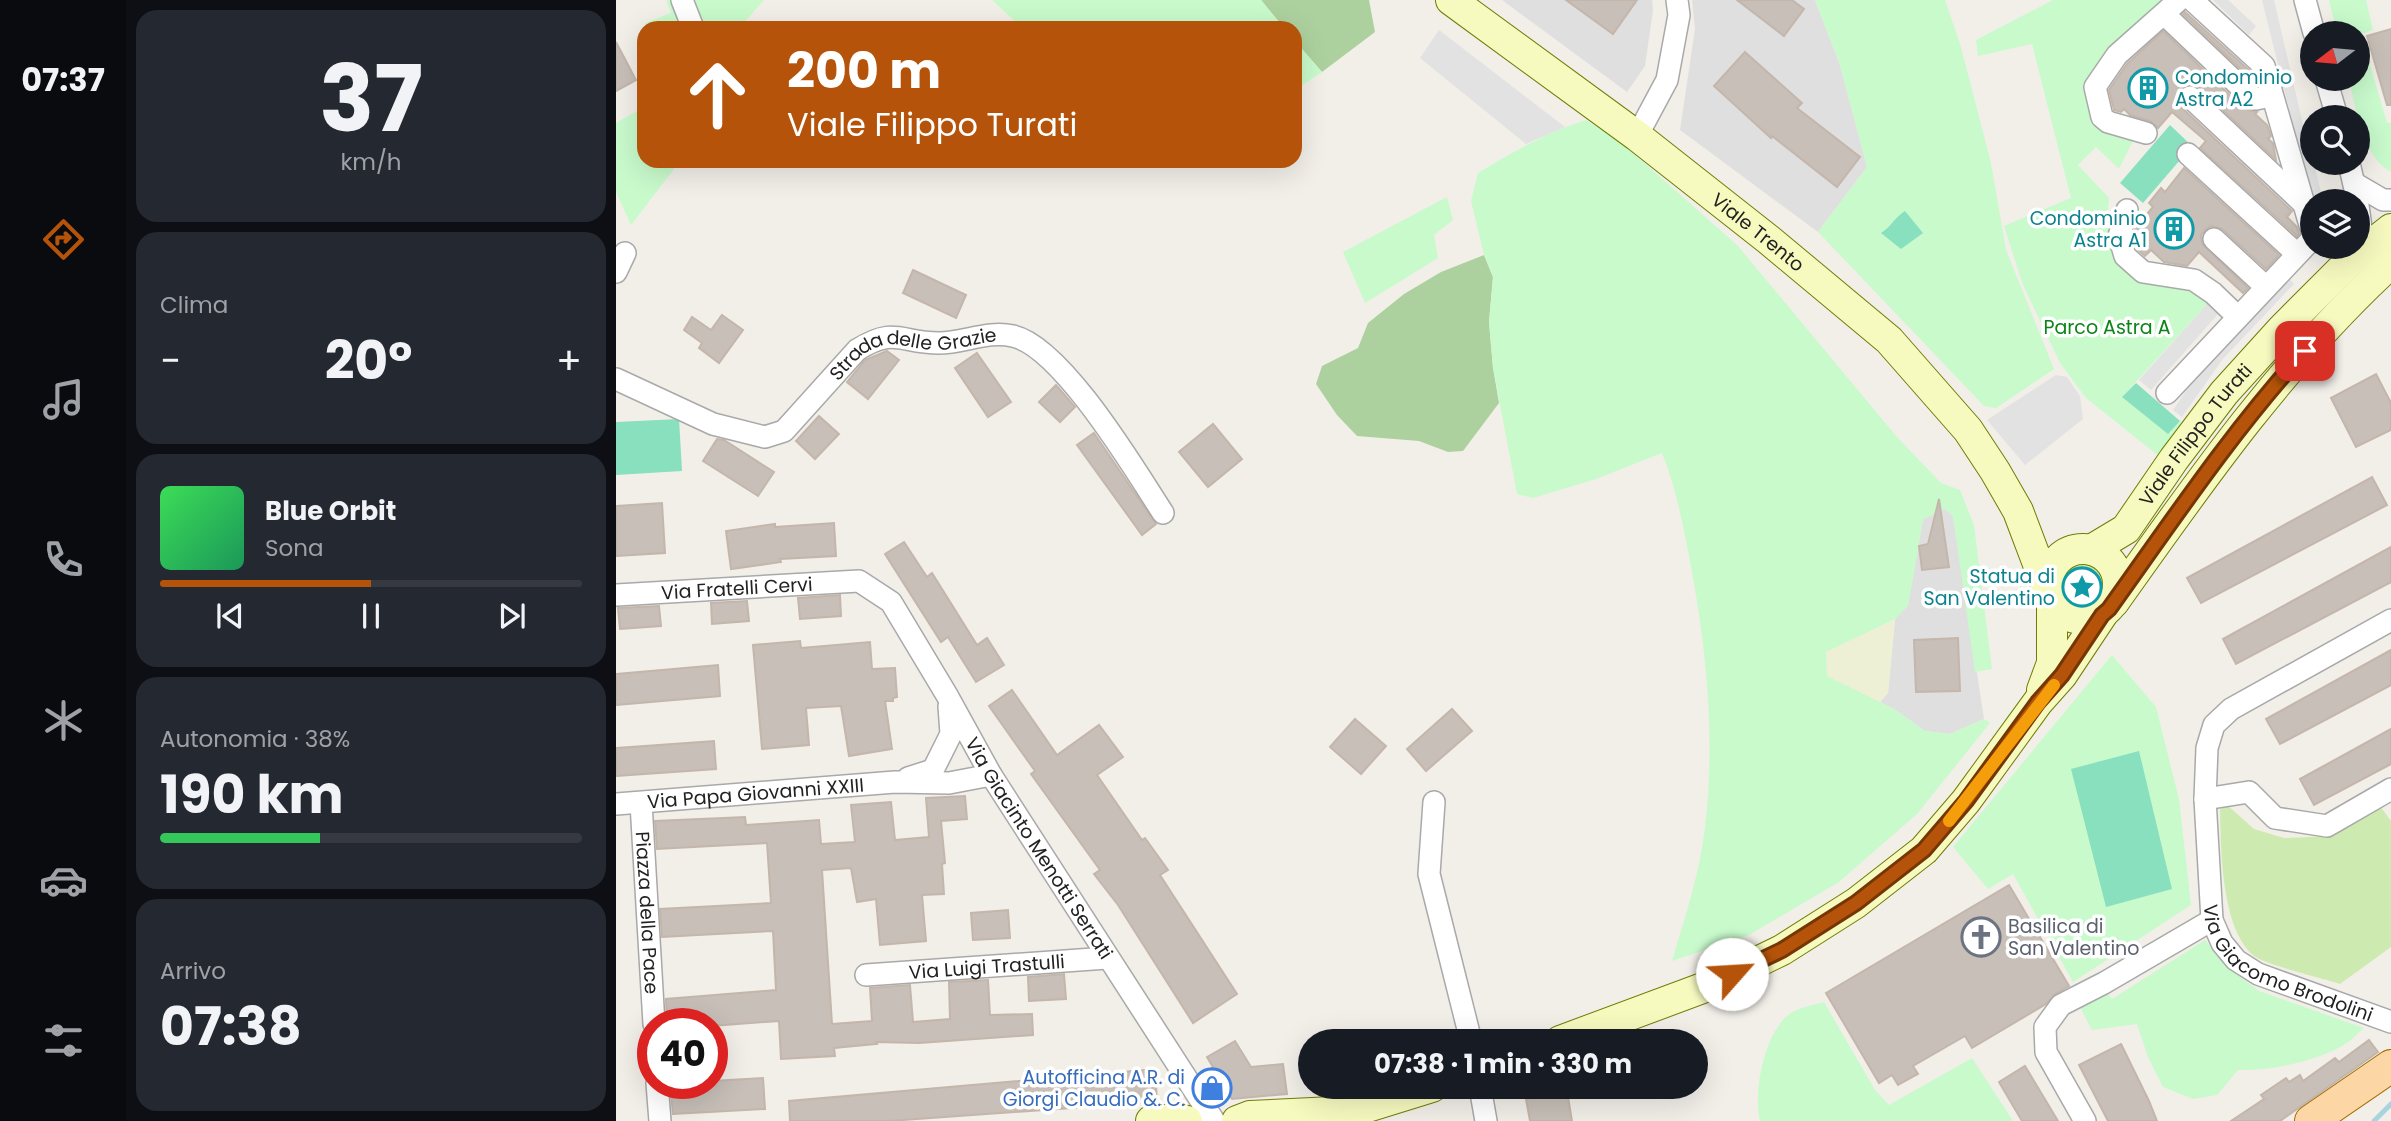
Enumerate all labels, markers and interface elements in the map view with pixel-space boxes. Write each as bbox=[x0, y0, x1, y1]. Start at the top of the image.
north arrow bbox=[2300, 21, 2370, 91]
map controls bbox=[2300, 21, 2370, 259]
text: 37 bbox=[319, 35, 423, 163]
text: 200 m bbox=[787, 37, 941, 105]
icon: ahead bbox=[672, 49, 763, 140]
text: 07:37 bbox=[21, 57, 105, 102]
place label: Condominio Astra A2 bbox=[2175, 64, 2292, 113]
building icon: Condominio Astra A2 bbox=[2127, 67, 2169, 109]
text: Viale Filippo Turati bbox=[787, 102, 1077, 147]
button: search bbox=[2300, 105, 2370, 175]
text: km/h bbox=[340, 146, 402, 178]
street label: Viale Trento bbox=[1706, 186, 1810, 278]
button: layers bbox=[2300, 189, 2370, 259]
place label: Condominio Astra A1 bbox=[2030, 205, 2147, 254]
building icon: Condominio Astra A1 bbox=[2153, 208, 2195, 250]
icon: directions bbox=[39, 215, 88, 264]
text: Clima bbox=[160, 289, 228, 321]
park label: Parco Astra A bbox=[2043, 314, 2171, 341]
street label: Strada delle Grazie bbox=[823, 321, 998, 386]
pin bbox=[2275, 321, 2335, 381]
text: 20° bbox=[325, 324, 412, 397]
icon: arrive bbox=[2286, 332, 2324, 370]
text: − bbox=[160, 334, 181, 387]
text: + bbox=[556, 334, 582, 387]
street label: Viale Filippo Turati bbox=[2132, 357, 2258, 511]
icon: music bbox=[39, 375, 88, 424]
text: Blue Orbit bbox=[265, 493, 396, 529]
text: Sona bbox=[265, 532, 324, 564]
icon: phone bbox=[39, 535, 88, 584]
place label: Statua di San Valentino bbox=[1924, 563, 2055, 612]
place icon: Statua di San Valentino bbox=[2061, 566, 2103, 608]
street label: Via Fratelli Cervi bbox=[660, 570, 813, 606]
icon: previous bbox=[211, 597, 249, 635]
icon: pause bbox=[352, 597, 390, 635]
icon: next bbox=[493, 597, 531, 635]
icon: climate bbox=[39, 696, 88, 745]
text: Autonomia · 38% bbox=[160, 723, 350, 755]
street label: Via Giacinto Menotti Serrati bbox=[959, 732, 1120, 964]
text: 190 km bbox=[160, 758, 344, 831]
street label: Via Papa Giovanni XXIII bbox=[646, 771, 865, 815]
street label: Piazza della Pace bbox=[629, 831, 666, 995]
icon: car bbox=[39, 856, 88, 905]
street label: Via Giacomo Brodolini bbox=[2198, 903, 2377, 1028]
place label: Basilica di San Valentino bbox=[2008, 913, 2139, 962]
church icon: Basilica di San Valentino bbox=[1960, 916, 2002, 958]
position arrow bbox=[1695, 937, 1769, 1011]
street label: Via Luigi Trastulli bbox=[908, 948, 1066, 985]
text: Arrivo bbox=[160, 955, 226, 987]
text: 07:38 bbox=[160, 990, 302, 1063]
speed limit sign: 40 bbox=[637, 1008, 728, 1099]
icon: filters bbox=[39, 1016, 88, 1065]
text: 07:38 · 1 min · 330 m bbox=[1374, 1046, 1632, 1082]
place label: Autofficina A.R. di Giorgi Claudio &. C. bbox=[1003, 1064, 1185, 1113]
shop icon: Autofficina A.R. di Giorgi Claudio &. C. bbox=[1191, 1067, 1233, 1109]

